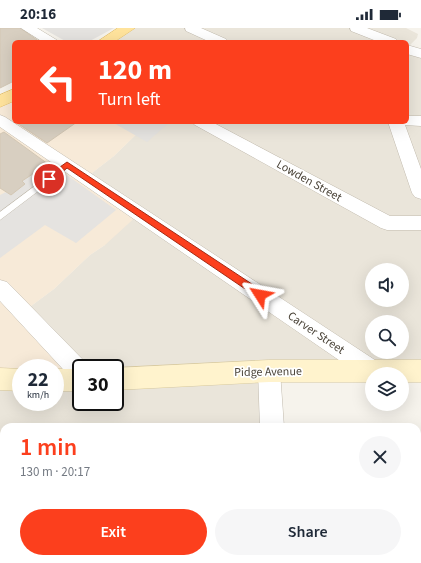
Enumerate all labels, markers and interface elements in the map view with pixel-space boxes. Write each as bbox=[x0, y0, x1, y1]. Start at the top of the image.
text: 20:16 bbox=[20, 4, 56, 25]
text: 120 m bbox=[98, 50, 172, 90]
icon: left bbox=[32, 56, 84, 108]
text: Turn left bbox=[98, 87, 160, 112]
street label: Lowden Street bbox=[273, 156, 345, 206]
pin bbox=[32, 162, 66, 196]
icon: arrive bbox=[38, 168, 60, 190]
map controls bbox=[365, 263, 409, 411]
button: sound bbox=[365, 263, 409, 307]
position arrow bbox=[239, 274, 281, 316]
street label: Carver Street bbox=[284, 308, 348, 358]
button: search bbox=[365, 315, 409, 359]
speed limit sign: 30 bbox=[72, 359, 124, 411]
street label: Pidge Avenue bbox=[234, 363, 302, 381]
text: 22 bbox=[27, 366, 49, 394]
button: layers bbox=[365, 367, 409, 411]
text: km/h bbox=[27, 388, 49, 402]
text: 1 min bbox=[20, 430, 77, 465]
button: close bbox=[359, 436, 401, 478]
text: 130 m · 20:17 bbox=[20, 463, 90, 481]
button: Exit bbox=[20, 509, 207, 555]
button: Share bbox=[215, 509, 401, 555]

